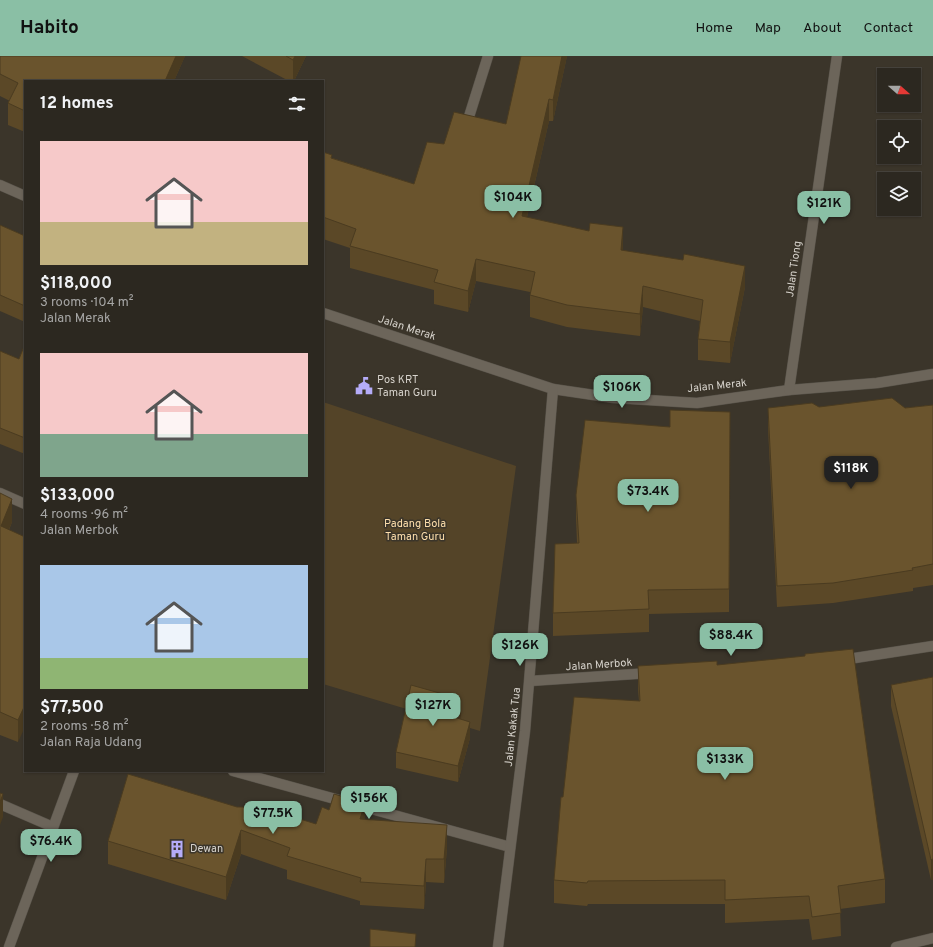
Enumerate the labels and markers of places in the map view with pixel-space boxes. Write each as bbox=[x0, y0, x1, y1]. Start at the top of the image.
pin: $104K bbox=[485, 185, 541, 219]
pin: $121K bbox=[796, 191, 852, 225]
place label: Pos KRT Taman Guru bbox=[377, 373, 437, 400]
pin: $106K bbox=[594, 375, 650, 409]
public building icon: Pos KRT Taman Guru bbox=[354, 376, 374, 396]
pin: $118K bbox=[823, 456, 879, 490]
pin: $73.4K bbox=[615, 479, 681, 513]
pin: $88.4K bbox=[698, 623, 764, 657]
pin: $126K bbox=[492, 633, 548, 667]
pin: $127K bbox=[405, 693, 461, 727]
pin: $133K bbox=[697, 747, 753, 781]
pin: $156K bbox=[341, 786, 397, 820]
pin: $77.5K bbox=[240, 801, 306, 835]
pin: $76.4K bbox=[18, 829, 84, 863]
building icon: Dewan bbox=[167, 839, 187, 859]
place label: Dewan bbox=[190, 842, 223, 856]

